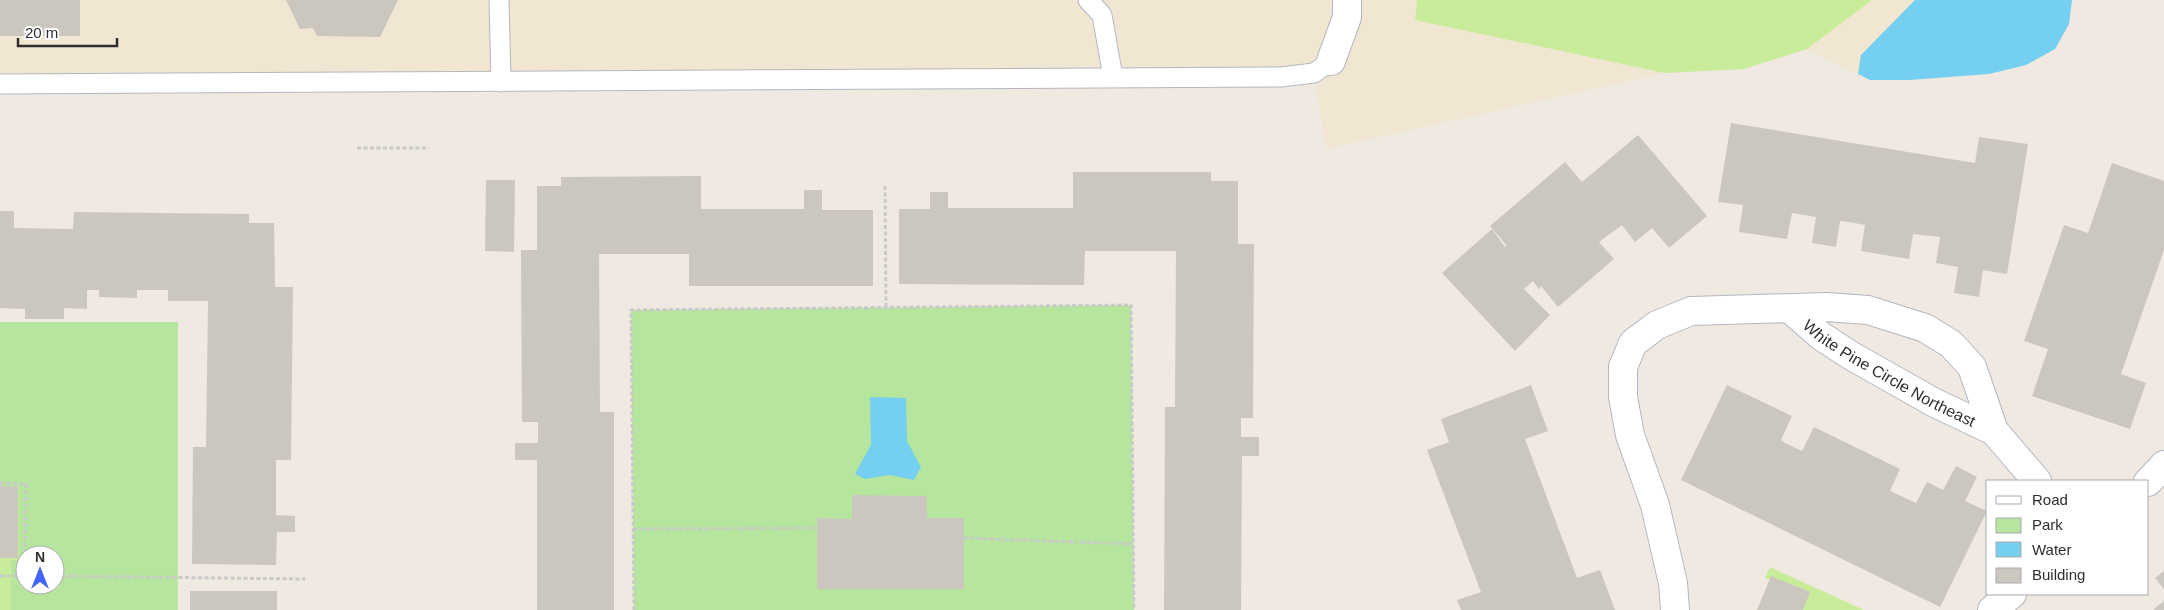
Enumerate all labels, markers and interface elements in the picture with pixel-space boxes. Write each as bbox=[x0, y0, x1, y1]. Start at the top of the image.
scale bar bbox=[18, 15, 116, 47]
text: 20 m bbox=[25, 24, 58, 41]
street label: White Pine Circle Northeast bbox=[1800, 316, 1979, 430]
legend bbox=[1986, 480, 2149, 595]
text: Road bbox=[2032, 491, 2068, 508]
text: Park bbox=[2032, 516, 2063, 533]
text: Water bbox=[2032, 541, 2071, 558]
north arrow bbox=[15, 545, 65, 595]
text: N bbox=[35, 549, 45, 565]
text: Building bbox=[2032, 566, 2085, 583]

